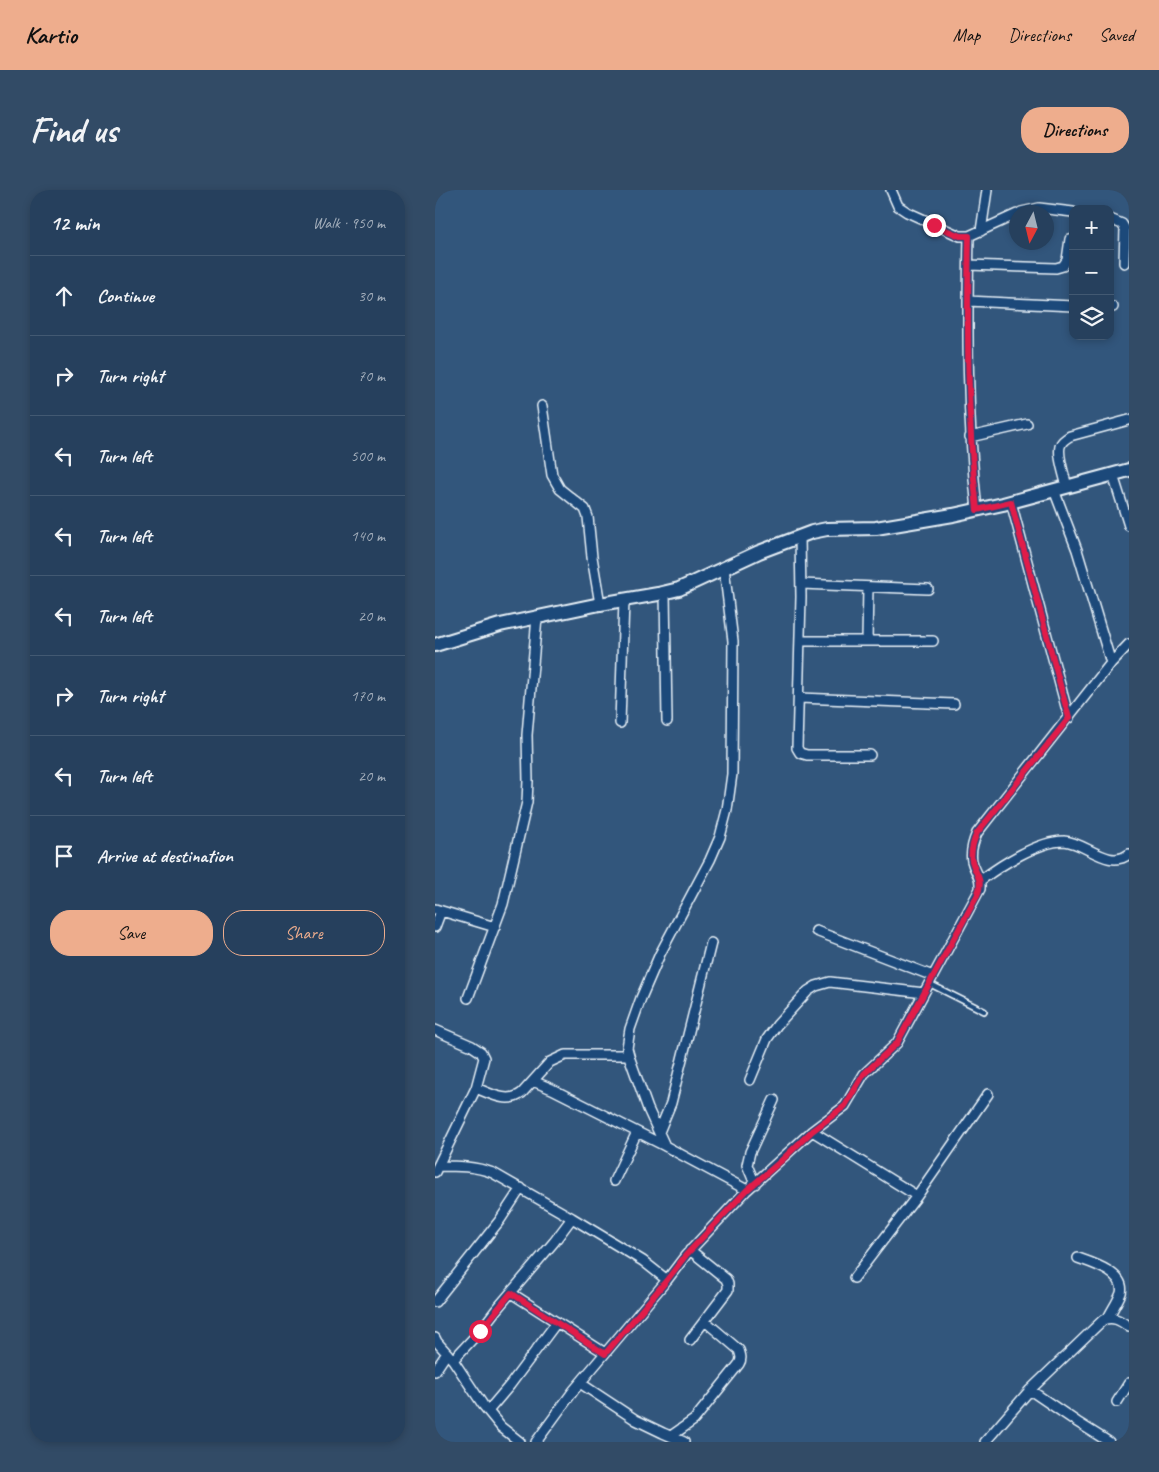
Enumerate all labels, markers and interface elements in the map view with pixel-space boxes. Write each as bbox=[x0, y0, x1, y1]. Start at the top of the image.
text: Kartio bbox=[25, 20, 77, 50]
text: Map bbox=[953, 24, 980, 46]
text: Directions bbox=[1008, 24, 1071, 46]
text: Saved bbox=[1099, 24, 1134, 46]
button: Directions bbox=[1021, 107, 1129, 153]
text: Find us bbox=[30, 108, 117, 153]
north arrow bbox=[1009, 205, 1054, 250]
map controls bbox=[1069, 205, 1114, 340]
button: + bbox=[1069, 205, 1114, 250]
text: 12 min bbox=[50, 210, 100, 236]
text: Walk · 950 m bbox=[313, 213, 385, 233]
route end bbox=[923, 214, 946, 237]
button: − bbox=[1069, 250, 1114, 295]
icon: ahead bbox=[50, 282, 78, 310]
text: Continue bbox=[97, 284, 154, 308]
text: 30 m bbox=[358, 286, 385, 306]
button: layers bbox=[1069, 295, 1114, 340]
icon: right bbox=[50, 362, 78, 390]
text: Turn right bbox=[97, 364, 164, 388]
text: 70 m bbox=[358, 366, 385, 386]
icon: left bbox=[50, 442, 78, 470]
text: Turn left bbox=[97, 444, 152, 468]
text: 500 m bbox=[351, 446, 385, 466]
icon: left bbox=[50, 522, 78, 550]
text: Turn left bbox=[97, 524, 152, 548]
text: 140 m bbox=[351, 526, 385, 546]
icon: left bbox=[50, 602, 78, 630]
text: Turn left bbox=[97, 604, 152, 628]
text: 20 m bbox=[358, 606, 385, 626]
icon: right bbox=[50, 682, 78, 710]
text: Turn right bbox=[97, 684, 164, 708]
text: 170 m bbox=[351, 686, 385, 706]
icon: left bbox=[50, 762, 78, 790]
text: Turn left bbox=[97, 764, 152, 788]
text: 20 m bbox=[358, 766, 385, 786]
icon: arrive bbox=[50, 842, 78, 870]
text: Arrive at destination bbox=[97, 844, 233, 868]
button: Save bbox=[50, 910, 213, 956]
button: Share bbox=[223, 910, 385, 956]
route start bbox=[469, 1320, 492, 1343]

